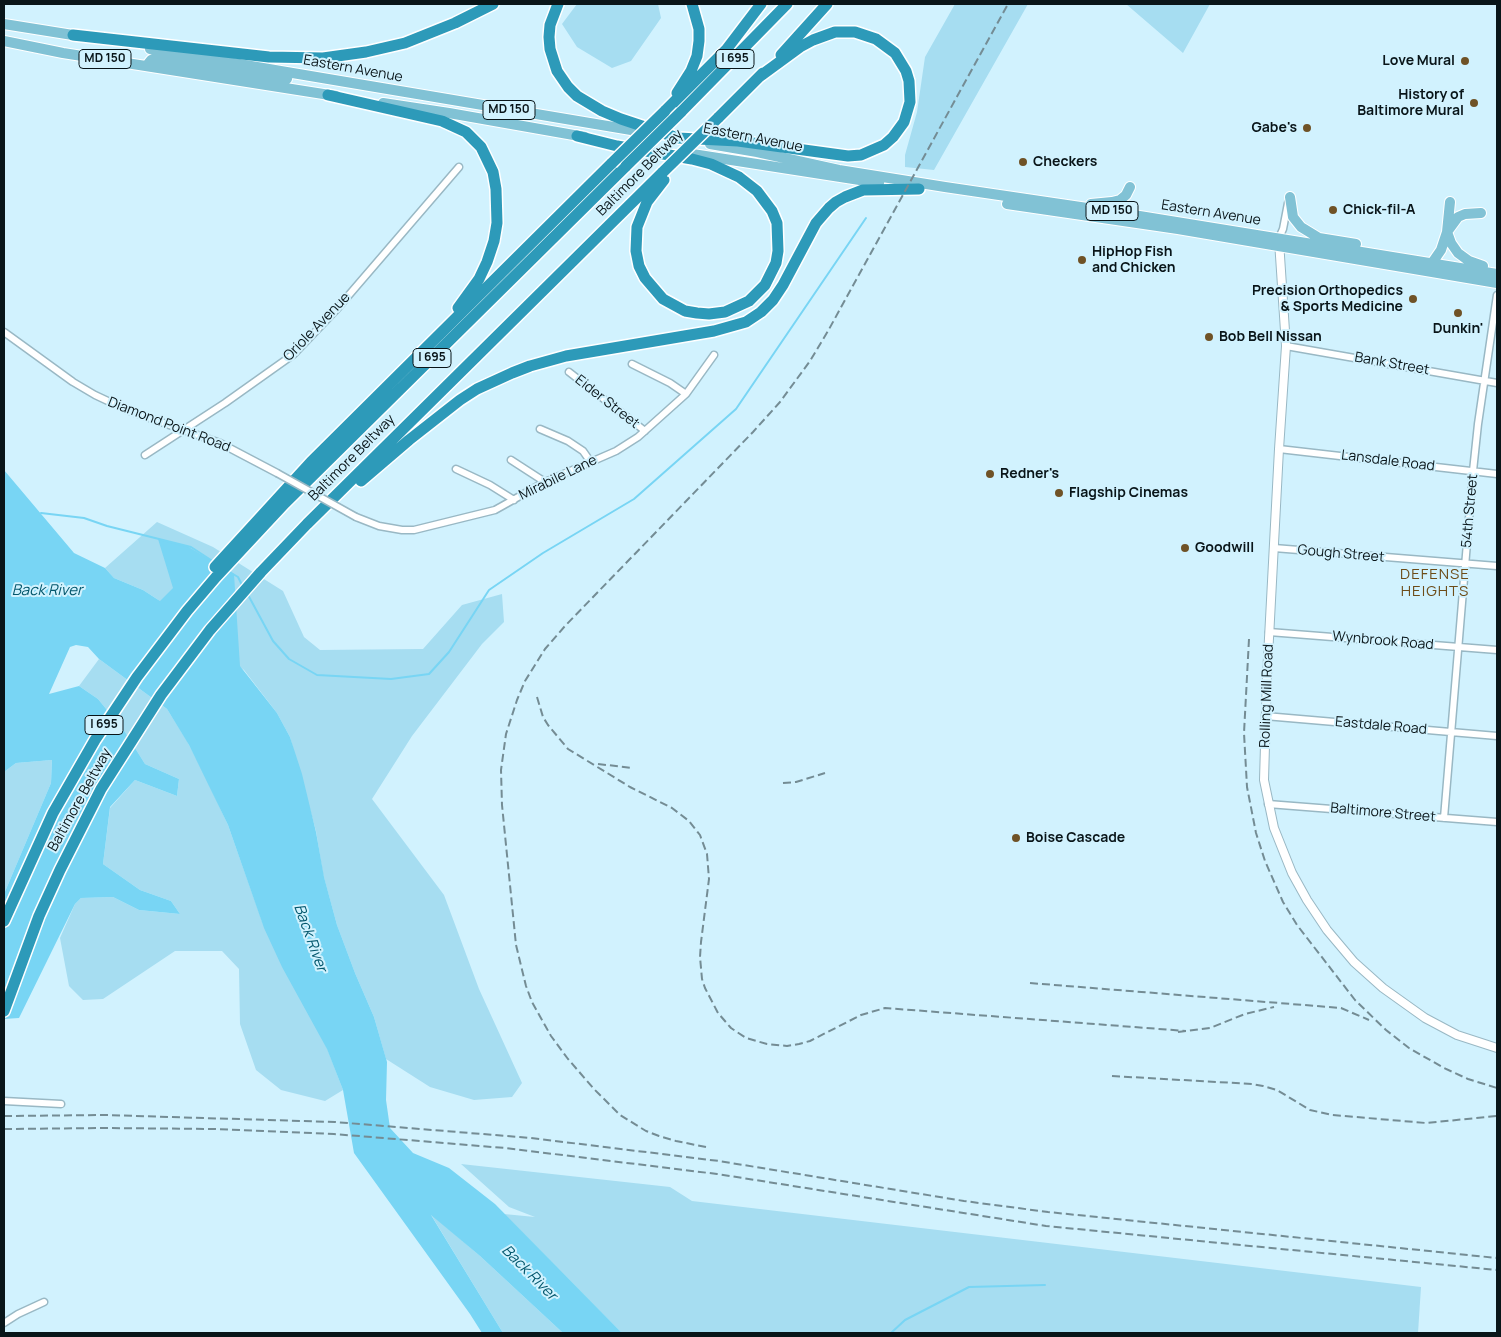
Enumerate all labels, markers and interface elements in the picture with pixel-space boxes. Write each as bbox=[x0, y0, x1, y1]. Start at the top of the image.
road number: MD 150 bbox=[79, 50, 131, 68]
road number: I 695 bbox=[716, 50, 754, 68]
street label: Eastern Avenue bbox=[302, 52, 404, 86]
place label: Love Mural bbox=[1382, 53, 1455, 69]
marker: Love Mural bbox=[1459, 55, 1471, 67]
place label: History of Baltimore Mural bbox=[1357, 87, 1464, 120]
marker: History of Baltimore Mural bbox=[1468, 97, 1480, 109]
road number: MD 150 bbox=[483, 100, 535, 120]
street label: Eastern Avenue bbox=[702, 120, 804, 156]
place label: Gabe's bbox=[1252, 120, 1297, 136]
marker: Gabe's bbox=[1301, 122, 1313, 134]
street label: Baltimore Beltway bbox=[593, 126, 687, 220]
place label: Checkers bbox=[1033, 154, 1097, 170]
marker: Checkers bbox=[1017, 156, 1029, 168]
street label: Eastern Avenue bbox=[1160, 197, 1262, 229]
road number: MD 150 bbox=[1086, 202, 1138, 220]
place label: Chick-fil-A bbox=[1343, 202, 1415, 218]
marker: Chick-fil-A bbox=[1327, 204, 1339, 216]
place label: HipHop Fish and Chicken bbox=[1092, 244, 1176, 276]
marker: HipHop Fish and Chicken bbox=[1076, 254, 1088, 266]
place label: Precision Orthopedics & Sports Medicine bbox=[1252, 283, 1403, 316]
street label: Oriole Avenue bbox=[280, 289, 354, 365]
marker: Precision Orthopedics & Sports Medicine bbox=[1407, 293, 1419, 305]
marker: Dunkin' bbox=[1452, 307, 1464, 319]
place label: Dunkin' bbox=[1433, 321, 1483, 337]
place label: Bob Bell Nissan bbox=[1219, 329, 1322, 345]
marker: Bob Bell Nissan bbox=[1203, 331, 1215, 343]
road number: I 695 bbox=[413, 348, 451, 368]
street label: Bank Street bbox=[1353, 349, 1431, 379]
street label: Eider Street bbox=[572, 372, 642, 432]
street label: Diamond Point Road bbox=[105, 394, 233, 456]
street label: Baltimore Beltway bbox=[305, 411, 399, 505]
street label: Lansdale Road bbox=[1340, 447, 1436, 475]
street label: Mirabile Lane bbox=[516, 452, 600, 504]
place label: Redner's bbox=[1000, 466, 1059, 482]
marker: Redner's bbox=[984, 468, 996, 480]
street label: 54th Street bbox=[1458, 473, 1482, 549]
place label: Flagship Cinemas bbox=[1069, 485, 1188, 501]
marker: Flagship Cinemas bbox=[1053, 487, 1065, 499]
place label: Goodwill bbox=[1195, 540, 1254, 556]
marker: Goodwill bbox=[1179, 542, 1191, 554]
street label: Gough Street bbox=[1297, 542, 1385, 566]
district label: DEFENSE HEIGHTS bbox=[1399, 566, 1471, 601]
water label: Back River bbox=[12, 582, 82, 600]
street label: Wynbrook Road bbox=[1332, 628, 1434, 654]
street label: Rolling Mill Road bbox=[1257, 644, 1277, 748]
street label: Eastdale Road bbox=[1334, 714, 1428, 738]
road number: I 695 bbox=[85, 716, 123, 734]
street label: Baltimore Beltway bbox=[45, 746, 115, 854]
street label: Baltimore Street bbox=[1330, 800, 1436, 826]
place label: Boise Cascade bbox=[1026, 830, 1125, 846]
marker: Boise Cascade bbox=[1010, 832, 1022, 844]
water label: Back River bbox=[289, 902, 331, 974]
water label: Back River bbox=[498, 1242, 560, 1304]

